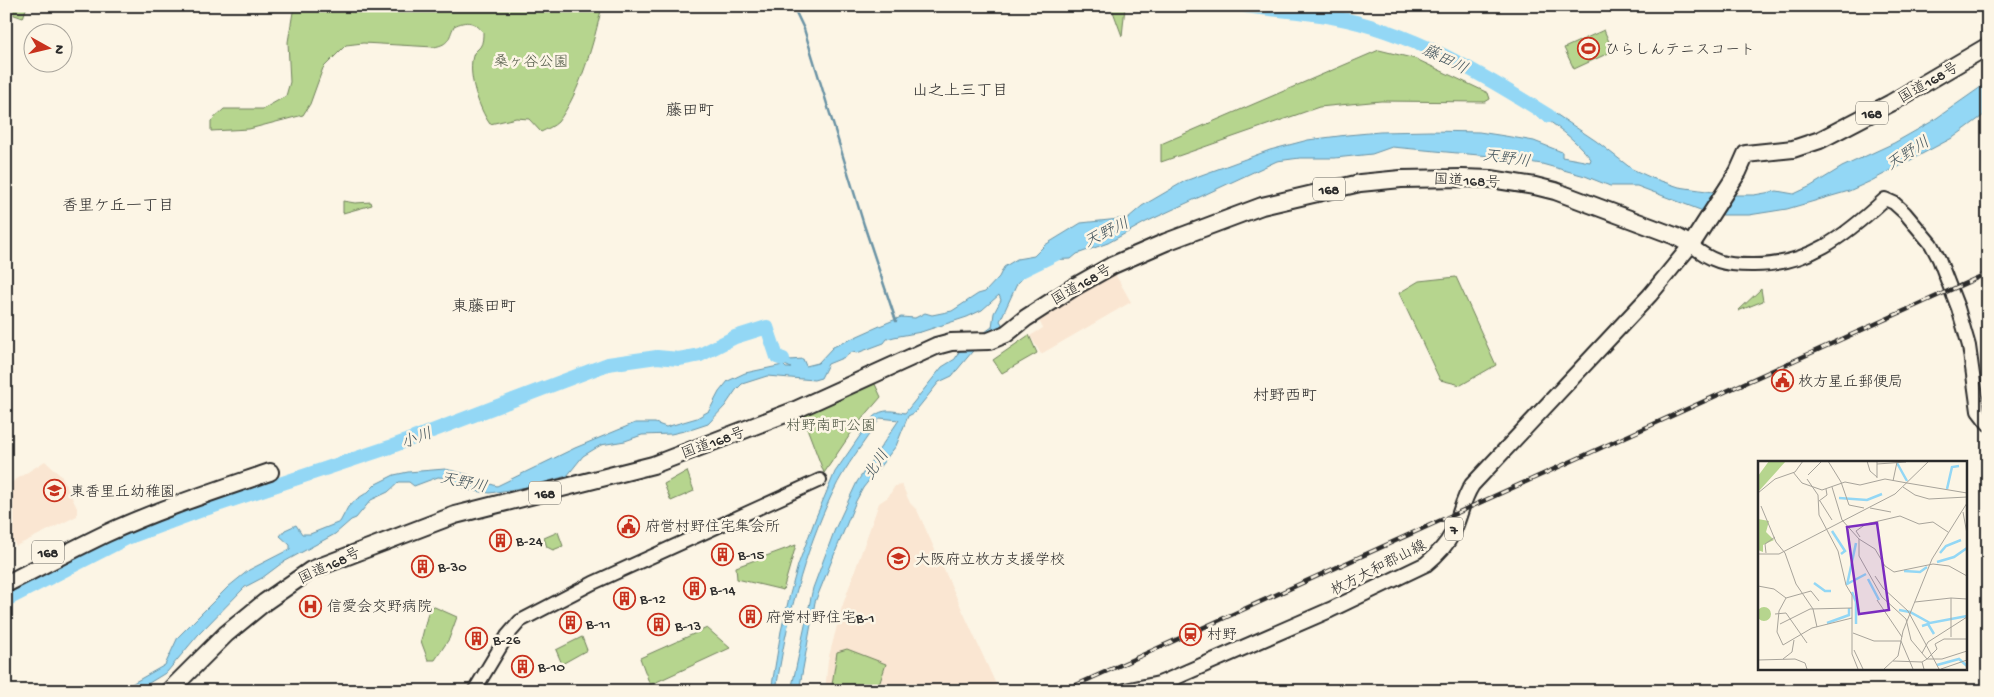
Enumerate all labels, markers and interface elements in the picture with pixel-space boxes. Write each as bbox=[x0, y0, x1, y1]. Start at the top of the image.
north arrow bbox=[22, 22, 72, 72]
sports icon: ひらしんテニスコート bbox=[1577, 37, 1601, 61]
water label: 藤田川 bbox=[1419, 40, 1471, 80]
place label: ひらしんテニスコート bbox=[1605, 42, 1755, 60]
text: N bbox=[49, 44, 67, 55]
park label: 桑ヶ谷公園 bbox=[493, 54, 569, 72]
street label: 国道168号 bbox=[1896, 59, 1962, 108]
district label: 山之上三丁目 bbox=[912, 82, 1008, 102]
district label: 藤田町 bbox=[666, 102, 714, 122]
road number: 168 bbox=[1856, 102, 1888, 125]
water label: 天野川 bbox=[1883, 133, 1934, 176]
water label: 天野川 bbox=[1481, 147, 1532, 173]
street label: 国道168号 bbox=[1433, 171, 1501, 193]
road number: 168 bbox=[1313, 178, 1345, 200]
district label: 香里ケ丘一丁目 bbox=[62, 197, 174, 217]
water label: 天野川 bbox=[1081, 214, 1133, 253]
street label: 国道168号 bbox=[1049, 261, 1115, 310]
district label: 東藤田町 bbox=[452, 297, 516, 318]
public building icon: 枚方星丘郵便局 bbox=[1770, 369, 1794, 393]
place label: 枚方星丘郵便局 bbox=[1798, 374, 1903, 392]
district label: 村野西町 bbox=[1253, 387, 1317, 407]
park label: 村野南町公園 bbox=[786, 417, 876, 436]
street label: 国道168号 bbox=[679, 424, 748, 464]
water label: 小川 bbox=[399, 425, 436, 455]
water label: 北川 bbox=[860, 447, 895, 485]
inset map bbox=[1758, 461, 1966, 670]
water label: 天野川 bbox=[438, 469, 489, 499]
school or university icon: 東香里丘幼稚園 bbox=[42, 479, 66, 503]
road number: 168 bbox=[529, 482, 561, 504]
place label: 東香里丘幼稚園 bbox=[70, 483, 175, 502]
public building icon: 府営村野住宅集会所 bbox=[617, 514, 641, 538]
place label: 府営村野住宅集会所 bbox=[645, 518, 780, 537]
road number: 7 bbox=[1445, 518, 1463, 540]
building icon: B-24 bbox=[488, 528, 512, 552]
place label: B-24 bbox=[515, 533, 543, 551]
street label: 枚方大和郡山線 bbox=[1328, 536, 1430, 601]
road number: 168 bbox=[32, 540, 64, 564]
building icon: B-15 bbox=[710, 542, 734, 566]
street label: 国道168号 bbox=[296, 545, 364, 589]
place label: B-15 bbox=[737, 547, 764, 565]
school or university icon: 大阪府立枚方支援学校 bbox=[887, 547, 911, 571]
place label: 大阪府立枚方支援学校 bbox=[915, 551, 1065, 570]
building icon: B-30 bbox=[410, 554, 434, 578]
place label: B-30 bbox=[437, 559, 467, 577]
building icon: B-14 bbox=[682, 577, 706, 601]
place label: B-14 bbox=[709, 582, 736, 600]
building icon: B-12 bbox=[612, 586, 636, 610]
place label: B-12 bbox=[639, 591, 666, 609]
hospital icon: 信愛会交野病院 bbox=[299, 594, 323, 618]
place label: 信愛会交野病院 bbox=[327, 598, 432, 617]
building icon: 府営村野住宅B-1 bbox=[738, 605, 762, 629]
place label: 府営村野住宅B-1 bbox=[766, 609, 874, 628]
building icon: B-11 bbox=[558, 611, 582, 635]
building icon: B-13 bbox=[647, 613, 671, 637]
place label: B-11 bbox=[585, 616, 611, 634]
place label: B-13 bbox=[674, 618, 701, 636]
station icon: 村野 bbox=[1179, 622, 1203, 646]
building icon: B-26 bbox=[465, 627, 489, 651]
place label: 村野 bbox=[1207, 627, 1237, 645]
place label: B-26 bbox=[492, 632, 521, 650]
building icon: B-10 bbox=[510, 654, 534, 678]
place label: B-10 bbox=[537, 659, 565, 677]

